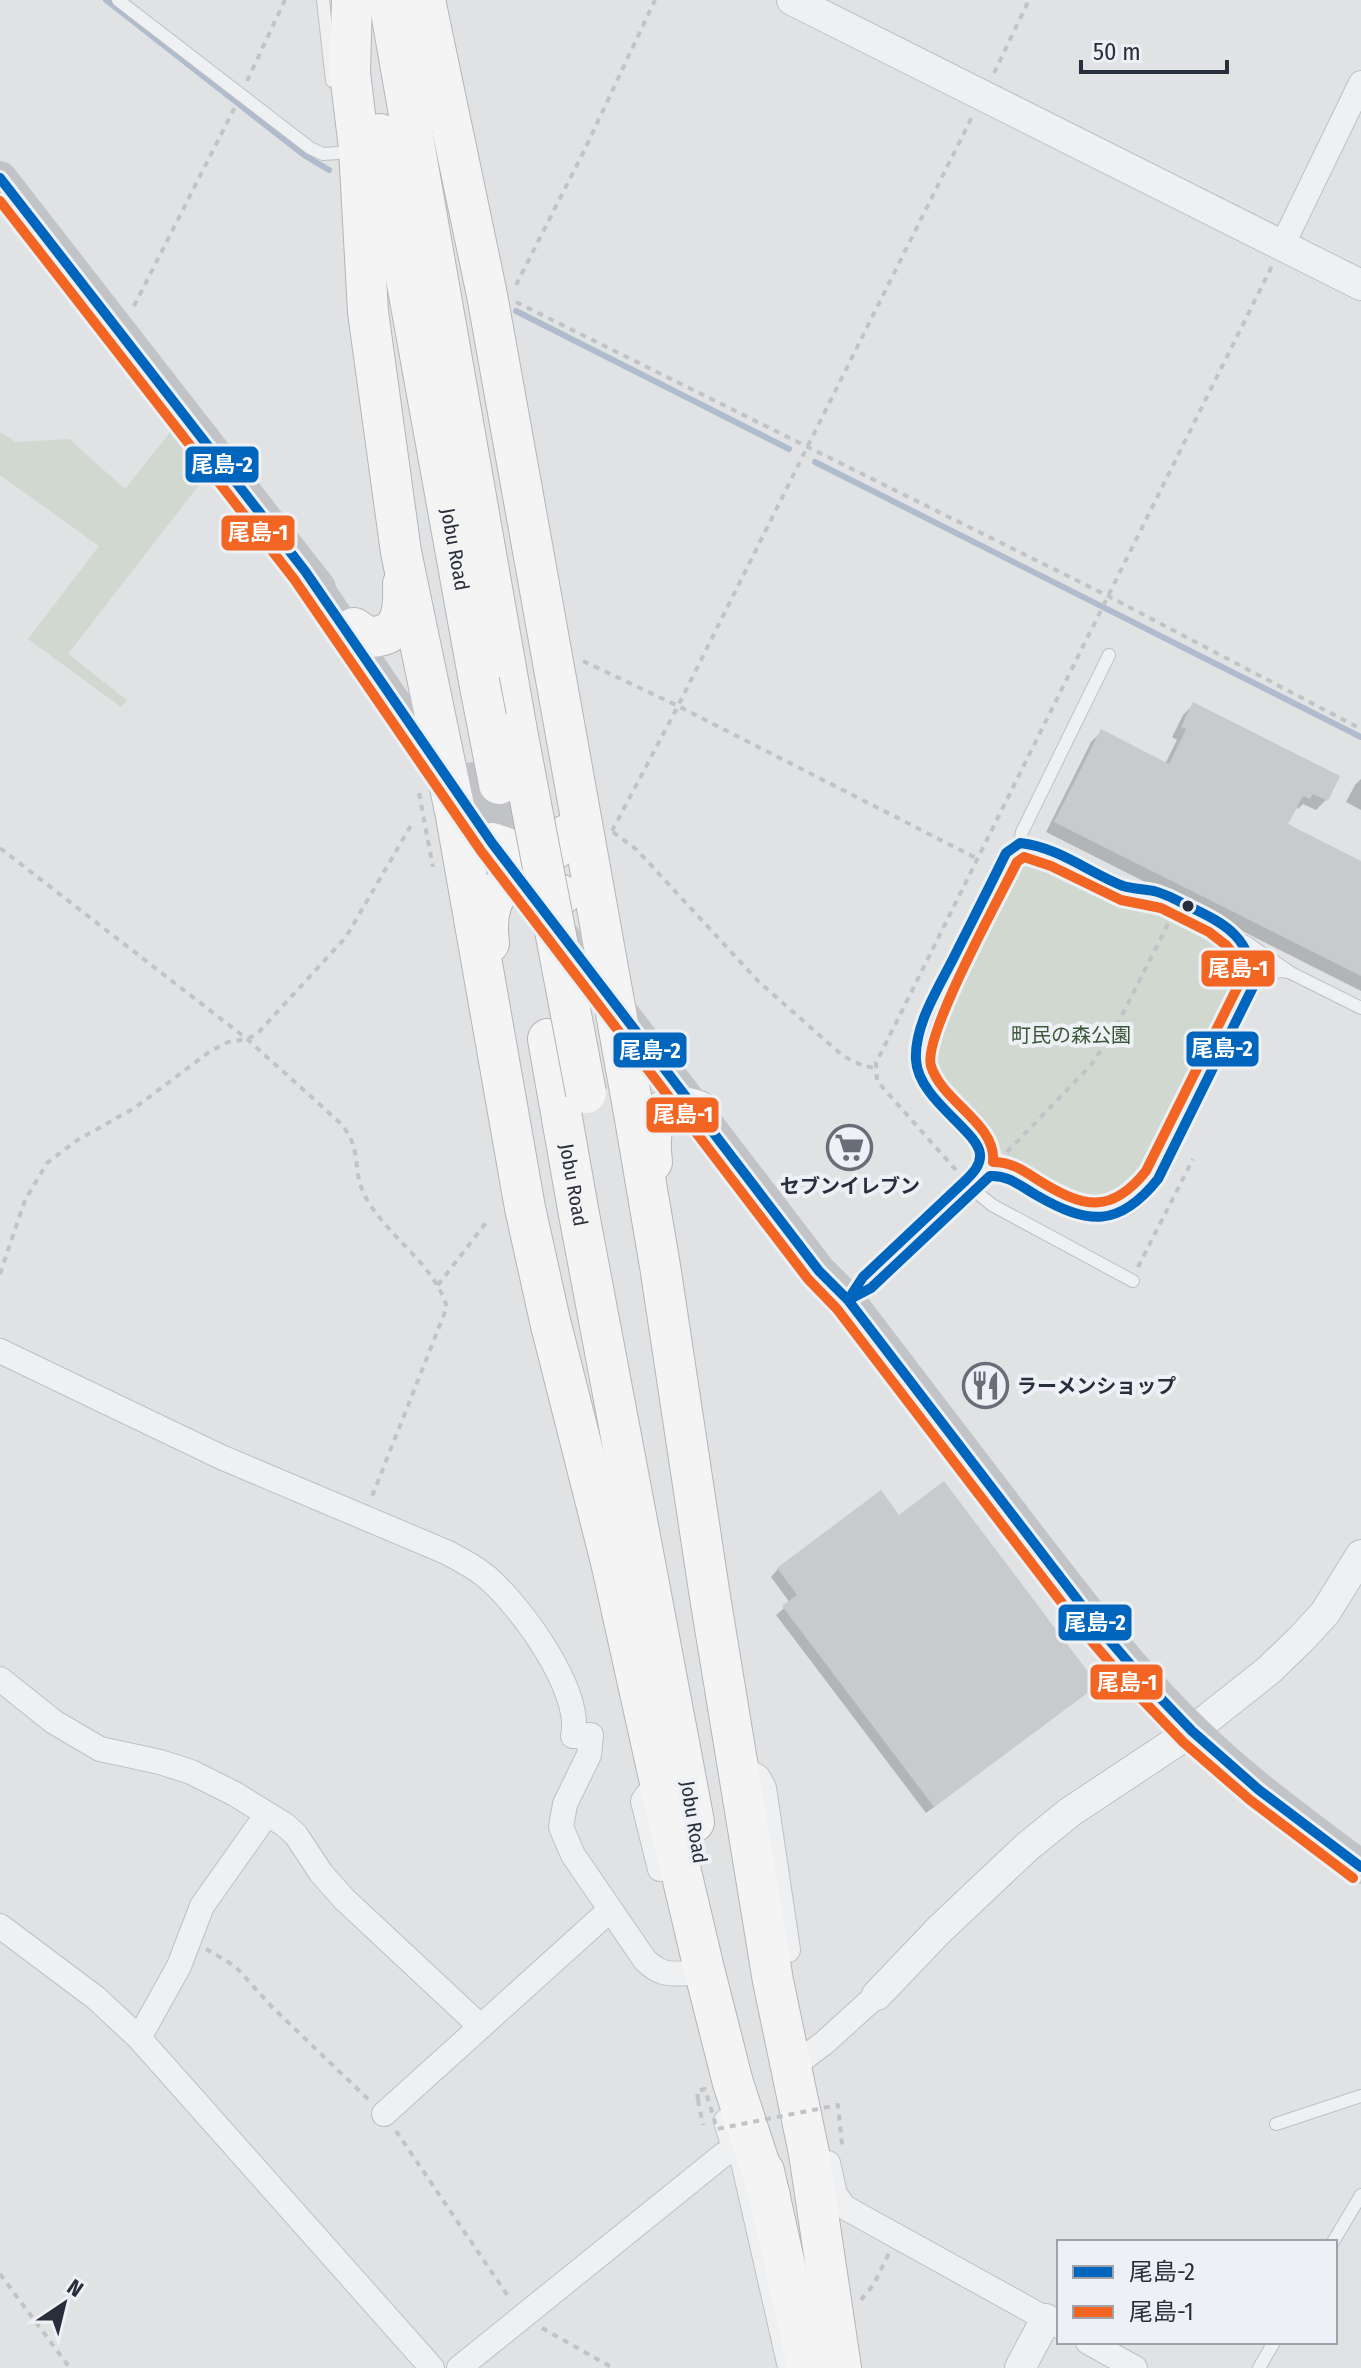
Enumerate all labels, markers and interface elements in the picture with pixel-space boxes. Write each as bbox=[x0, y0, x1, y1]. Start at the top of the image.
scale bar bbox=[1081, 24, 1227, 74]
text: 50 m bbox=[1093, 38, 1141, 66]
line badge: 尾島-2 bbox=[184, 445, 260, 484]
text: 尾島-2 bbox=[191, 451, 253, 478]
street label: Jobu Road bbox=[436, 506, 474, 592]
line badge: 尾島-1 bbox=[220, 514, 296, 552]
text: 尾島-1 bbox=[228, 519, 288, 546]
unlabelled marker bbox=[1180, 898, 1196, 914]
line badge: 尾島-1 bbox=[1200, 949, 1276, 988]
text: 尾島-1 bbox=[1208, 955, 1268, 982]
park label: 町民の森公園 bbox=[1011, 1023, 1131, 1047]
line badge: 尾島-2 bbox=[1185, 1030, 1260, 1068]
line badge: 尾島-2 bbox=[612, 1031, 688, 1069]
text: 尾島-2 bbox=[1191, 1035, 1253, 1062]
text: 尾島-2 bbox=[619, 1037, 681, 1064]
line badge: 尾島-1 bbox=[645, 1096, 720, 1134]
text: 尾島-1 bbox=[653, 1101, 713, 1128]
supermarket icon: セブンイレブン bbox=[826, 1123, 874, 1171]
street label: Jobu Road bbox=[555, 1142, 593, 1228]
place label: セブンイレブン bbox=[780, 1174, 920, 1198]
restaurant icon: ラーメンショップ bbox=[962, 1362, 1010, 1410]
place label: ラーメンショップ bbox=[1017, 1374, 1176, 1398]
line badge: 尾島-2 bbox=[1057, 1603, 1133, 1642]
text: 尾島-2 bbox=[1064, 1609, 1126, 1636]
line badge: 尾島-1 bbox=[1089, 1663, 1164, 1701]
text: 尾島-1 bbox=[1097, 1669, 1157, 1696]
street label: Jobu Road bbox=[676, 1779, 712, 1865]
legend bbox=[1057, 2240, 1337, 2344]
text: 尾島-2 bbox=[1129, 2258, 1195, 2286]
north arrow bbox=[24, 2264, 104, 2344]
text: N bbox=[62, 2273, 88, 2303]
text: 尾島-1 bbox=[1129, 2298, 1194, 2326]

